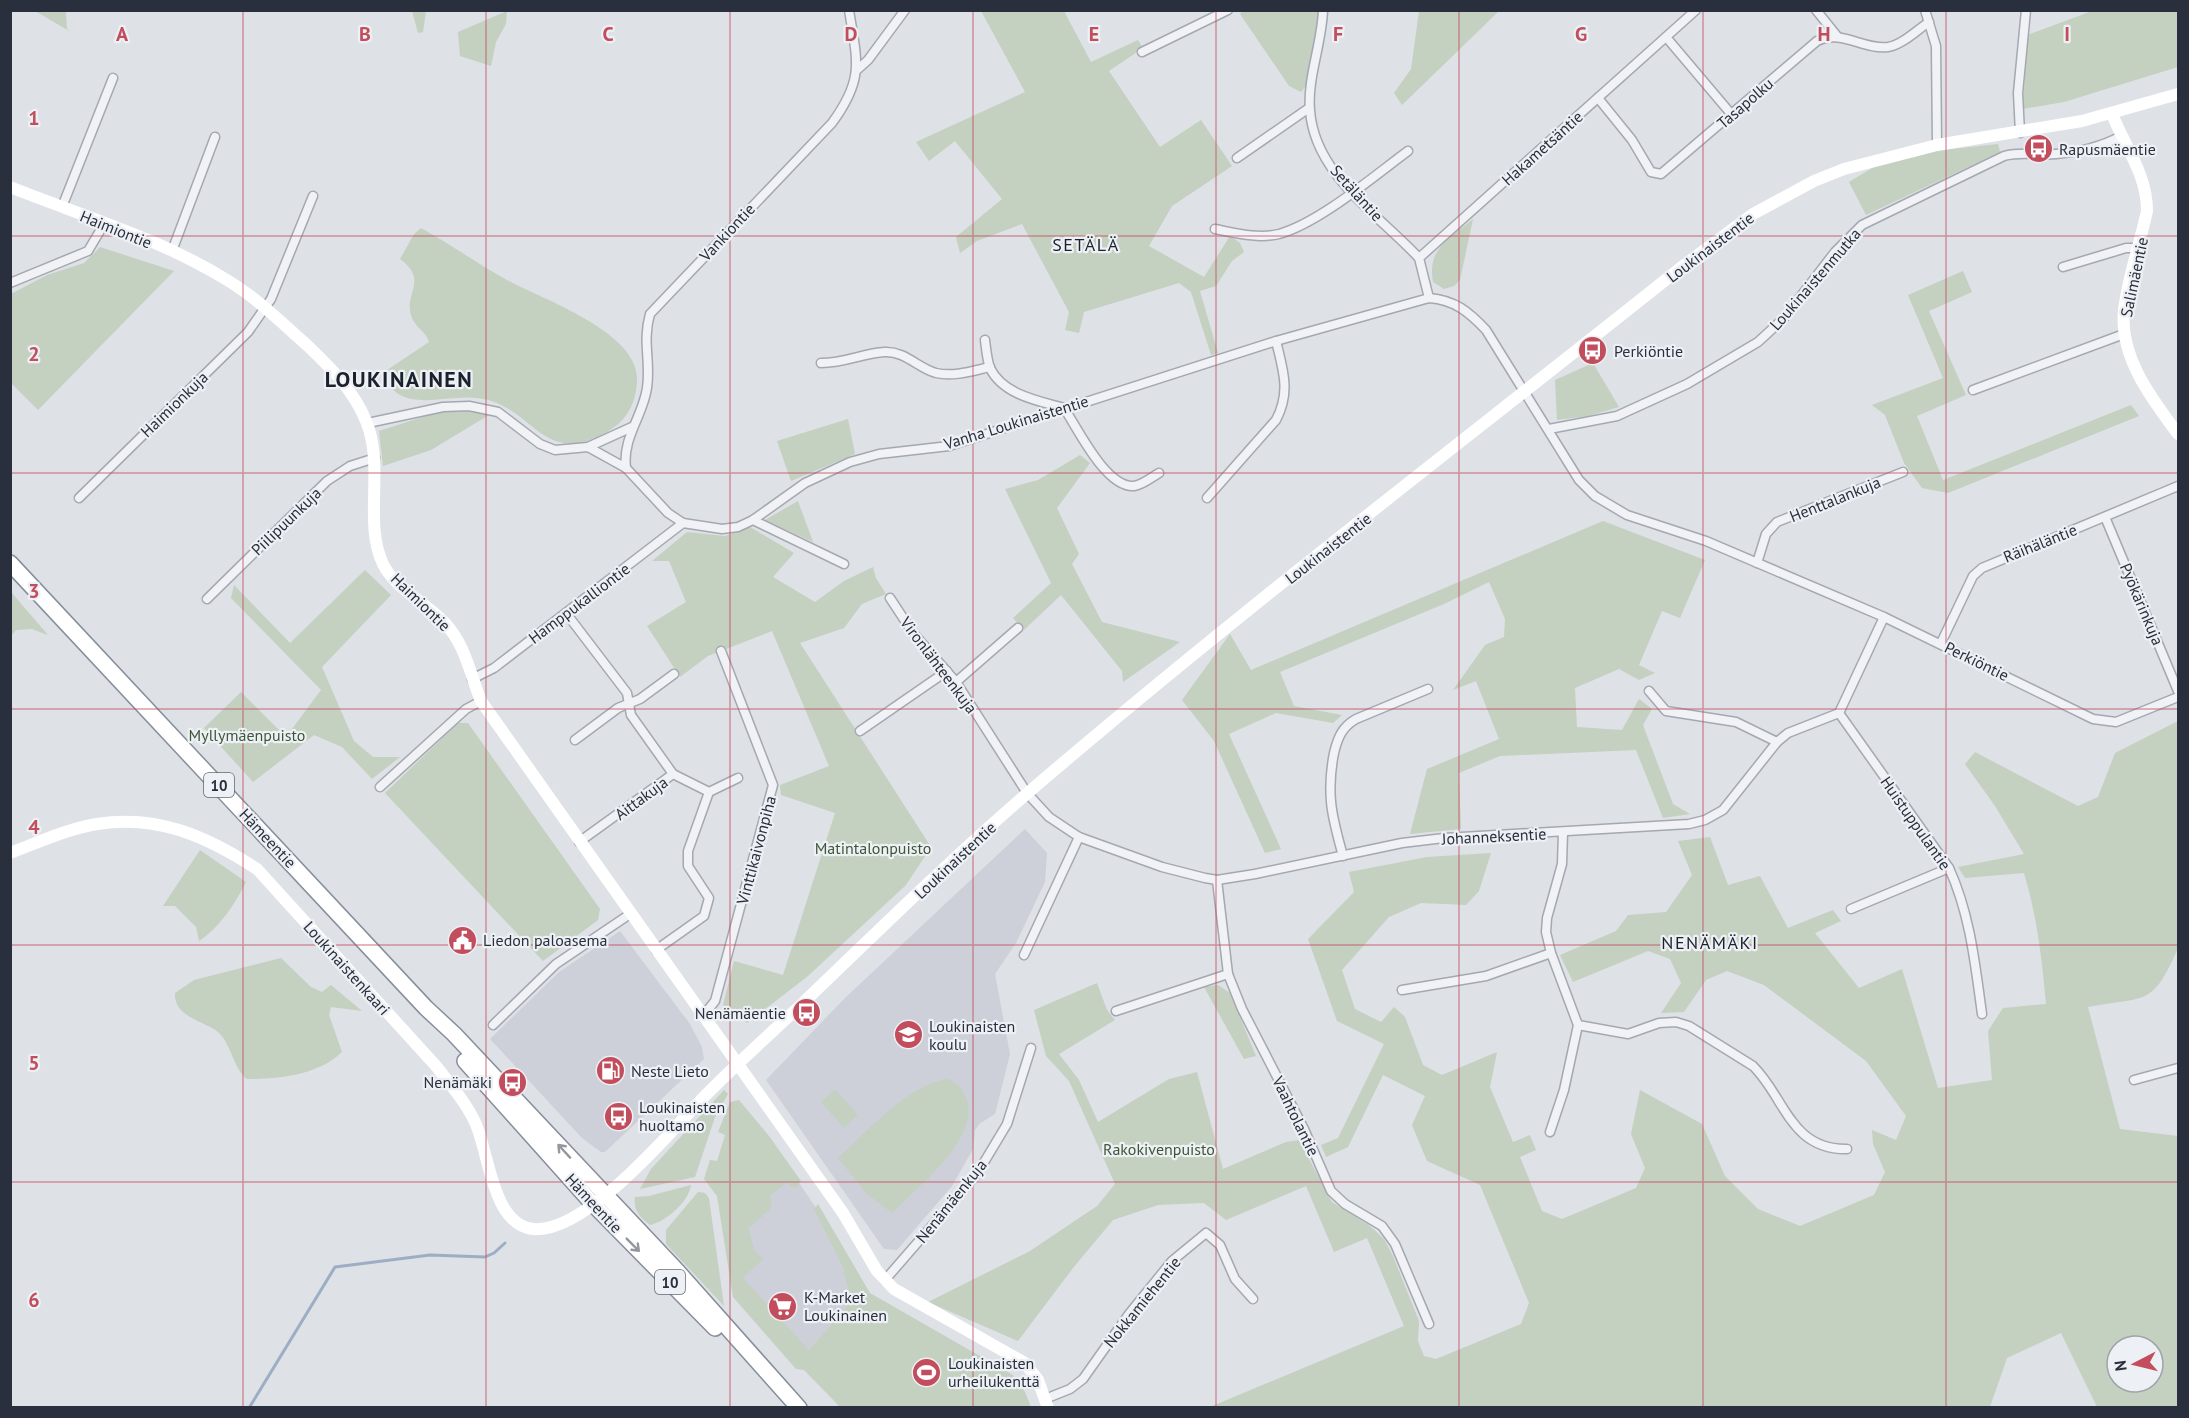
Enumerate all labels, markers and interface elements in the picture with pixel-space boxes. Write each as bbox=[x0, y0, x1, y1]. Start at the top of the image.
text: A bbox=[116, 21, 129, 47]
text: B bbox=[359, 21, 371, 47]
text: C bbox=[602, 21, 614, 47]
text: D bbox=[845, 21, 858, 47]
text: E bbox=[1089, 21, 1099, 47]
text: F bbox=[1333, 21, 1343, 47]
text: G bbox=[1575, 21, 1587, 47]
text: H bbox=[1817, 21, 1831, 47]
text: I bbox=[2064, 21, 2070, 47]
street label: Tasapolku bbox=[1713, 73, 1777, 133]
text: 1 bbox=[28, 105, 40, 131]
street label: Hakametsäntie bbox=[1497, 106, 1587, 190]
bus stop icon: Rapusmäentie bbox=[2022, 133, 2054, 165]
place label: Rapusmäentie bbox=[2059, 139, 2156, 159]
street label: Setäläntie bbox=[1326, 161, 1388, 225]
street label: Vankiontie bbox=[694, 199, 759, 266]
street label: Haimiontie bbox=[77, 206, 155, 252]
street label: Loukinaistentie bbox=[1662, 208, 1758, 286]
street label: Loukinaistenmutka bbox=[1765, 224, 1865, 334]
district label: SETÄLÄ bbox=[1052, 233, 1120, 256]
street label: Salimäentie bbox=[2116, 235, 2152, 319]
bus stop icon: Perkiöntie bbox=[1577, 335, 1609, 367]
text: 2 bbox=[28, 341, 40, 367]
place label: Perkiöntie bbox=[1614, 341, 1683, 361]
district label: LOUKINAINEN bbox=[325, 365, 473, 393]
street label: Haimionkuja bbox=[136, 367, 212, 441]
street label: Vanha Loukinaistentie bbox=[940, 390, 1091, 454]
street label: Henttalankuja bbox=[1787, 472, 1883, 526]
street label: Piilipuunkuja bbox=[247, 483, 325, 559]
street label: Loukinaistentie bbox=[1281, 508, 1375, 588]
street label: Räihäläntie bbox=[2000, 519, 2080, 567]
street label: Hamppukalliontie bbox=[524, 558, 634, 648]
street label: Pyökärinkuja bbox=[2116, 560, 2168, 648]
street label: Haimiontie bbox=[387, 569, 455, 635]
text: 3 bbox=[28, 578, 40, 604]
street label: Vironlähteenkuja bbox=[895, 612, 982, 717]
street label: Perkiöntie bbox=[1942, 637, 2012, 685]
park label: Myllymäenpuisto bbox=[189, 725, 305, 745]
street label: Aittakuja bbox=[610, 772, 672, 824]
street label: Huistuppulantie bbox=[1876, 772, 1956, 874]
road number: 10 bbox=[204, 773, 234, 797]
street label: Vinttikaivonpiha bbox=[732, 793, 780, 907]
street label: Hämeentie bbox=[235, 804, 301, 872]
text: 4 bbox=[28, 814, 40, 840]
street label: Loukinaistentie bbox=[910, 817, 1000, 903]
street label: Johanneksentie bbox=[1440, 823, 1547, 849]
park label: Matintalonpuisto bbox=[815, 838, 931, 858]
street label: Loukinaistenkaari bbox=[300, 917, 394, 1019]
public building icon: Liedon paloasema bbox=[446, 924, 478, 956]
place label: Liedon paloasema bbox=[483, 930, 607, 950]
district label: NENÄMÄKI bbox=[1661, 931, 1759, 954]
bus stop icon: Nenämäentie bbox=[791, 997, 823, 1029]
place label: Nenämäentie bbox=[695, 1003, 786, 1023]
place label: Loukinaisten koulu bbox=[929, 1016, 1015, 1054]
school or university icon: Loukinaisten koulu bbox=[892, 1019, 924, 1051]
text: 5 bbox=[28, 1050, 40, 1076]
fuel station icon: Neste Lieto bbox=[594, 1055, 626, 1087]
place label: Neste Lieto bbox=[631, 1061, 709, 1081]
bus stop icon: Nenämäki bbox=[497, 1066, 529, 1098]
place label: Nenämäki bbox=[424, 1072, 492, 1092]
street label: Vaahtolantie bbox=[1268, 1072, 1324, 1159]
place label: Loukinaisten huoltamo bbox=[639, 1097, 725, 1135]
bus stop icon: Loukinaisten huoltamo bbox=[602, 1100, 634, 1132]
park label: Rakokivenpuisto bbox=[1103, 1139, 1215, 1159]
one-way arrow bbox=[557, 1144, 571, 1159]
street label: Nenämäenkuja bbox=[911, 1155, 991, 1247]
street label: Hämeentie bbox=[561, 1169, 627, 1237]
one-way arrow bbox=[626, 1237, 640, 1252]
street label: Nokkamiehentie bbox=[1099, 1252, 1185, 1352]
road number: 10 bbox=[655, 1270, 685, 1294]
text: 6 bbox=[28, 1287, 40, 1313]
place label: K-Market Loukinainen bbox=[804, 1287, 887, 1325]
supermarket icon: K-Market Loukinainen bbox=[767, 1290, 799, 1322]
north arrow bbox=[2105, 1334, 2165, 1394]
place label: Loukinaisten urheilukenttä bbox=[948, 1353, 1040, 1391]
sports icon: Loukinaisten urheilukenttä bbox=[911, 1356, 943, 1388]
text: N bbox=[2110, 1359, 2131, 1372]

